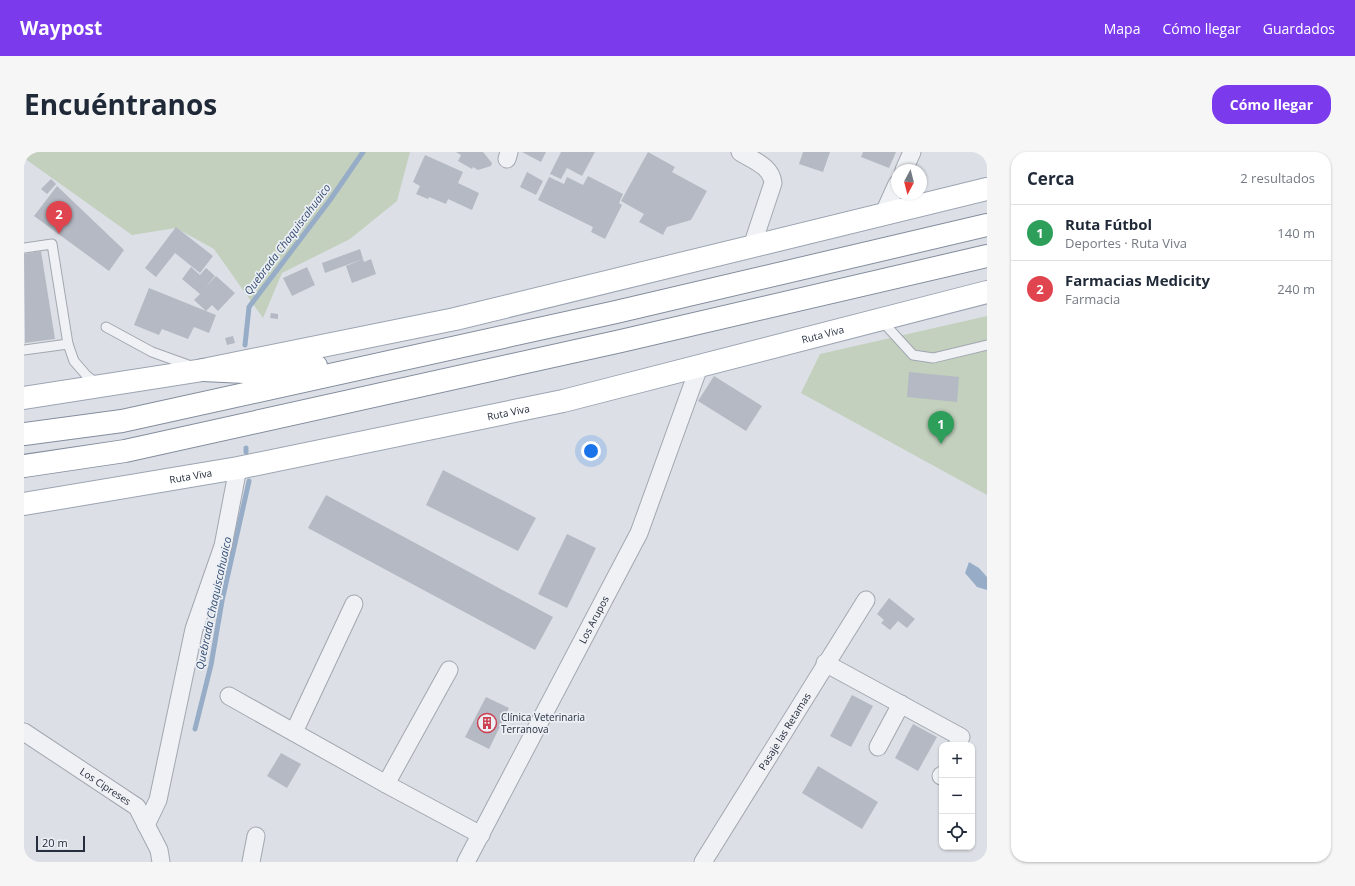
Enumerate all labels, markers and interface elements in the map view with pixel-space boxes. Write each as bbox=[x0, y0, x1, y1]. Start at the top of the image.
text: Waypost bbox=[20, 15, 102, 41]
text: Mapa bbox=[1104, 19, 1140, 38]
text: Cómo llegar bbox=[1162, 19, 1241, 38]
text: Guardados bbox=[1263, 19, 1335, 38]
text: Encuéntranos bbox=[24, 85, 217, 123]
button: Cómo llegar bbox=[1212, 85, 1331, 124]
north arrow bbox=[891, 164, 927, 200]
text: Cerca bbox=[1027, 167, 1075, 190]
text: 2 resultados bbox=[1240, 169, 1315, 187]
water label: Quebrada Chaquiscahuaico bbox=[240, 180, 334, 298]
pin: 2 bbox=[46, 201, 72, 234]
text: Ruta Fútbol bbox=[1065, 214, 1152, 234]
text: 1 bbox=[1036, 224, 1044, 242]
text: 140 m bbox=[1277, 224, 1315, 242]
text: Deportes · Ruta Viva bbox=[1065, 234, 1187, 252]
text: Farmacias Medicity bbox=[1065, 270, 1210, 290]
text: 2 bbox=[1036, 280, 1044, 298]
text: 240 m bbox=[1277, 280, 1315, 298]
text: Farmacia bbox=[1065, 290, 1120, 308]
street label: Ruta Viva bbox=[800, 322, 845, 346]
street label: Ruta Viva bbox=[486, 401, 531, 423]
pin: 1 bbox=[928, 411, 954, 444]
your location bbox=[581, 441, 601, 461]
street label: Ruta Viva bbox=[168, 465, 213, 486]
water label: Quebrada Chaquiscahuaico bbox=[192, 535, 234, 671]
street label: Los Arupos bbox=[575, 593, 612, 646]
street label: Pasaje las Retamas bbox=[755, 690, 814, 773]
place label: Clínica Veterinaria Terranova bbox=[501, 710, 585, 736]
building icon: Clínica Veterinaria Terranova bbox=[476, 712, 498, 734]
map controls bbox=[939, 742, 975, 850]
button: + bbox=[939, 742, 975, 778]
street label: Los Cipreses bbox=[77, 764, 134, 808]
button: − bbox=[939, 778, 975, 814]
button: locate bbox=[939, 814, 975, 850]
scale bar bbox=[36, 834, 85, 853]
text: 20 m bbox=[42, 835, 68, 850]

